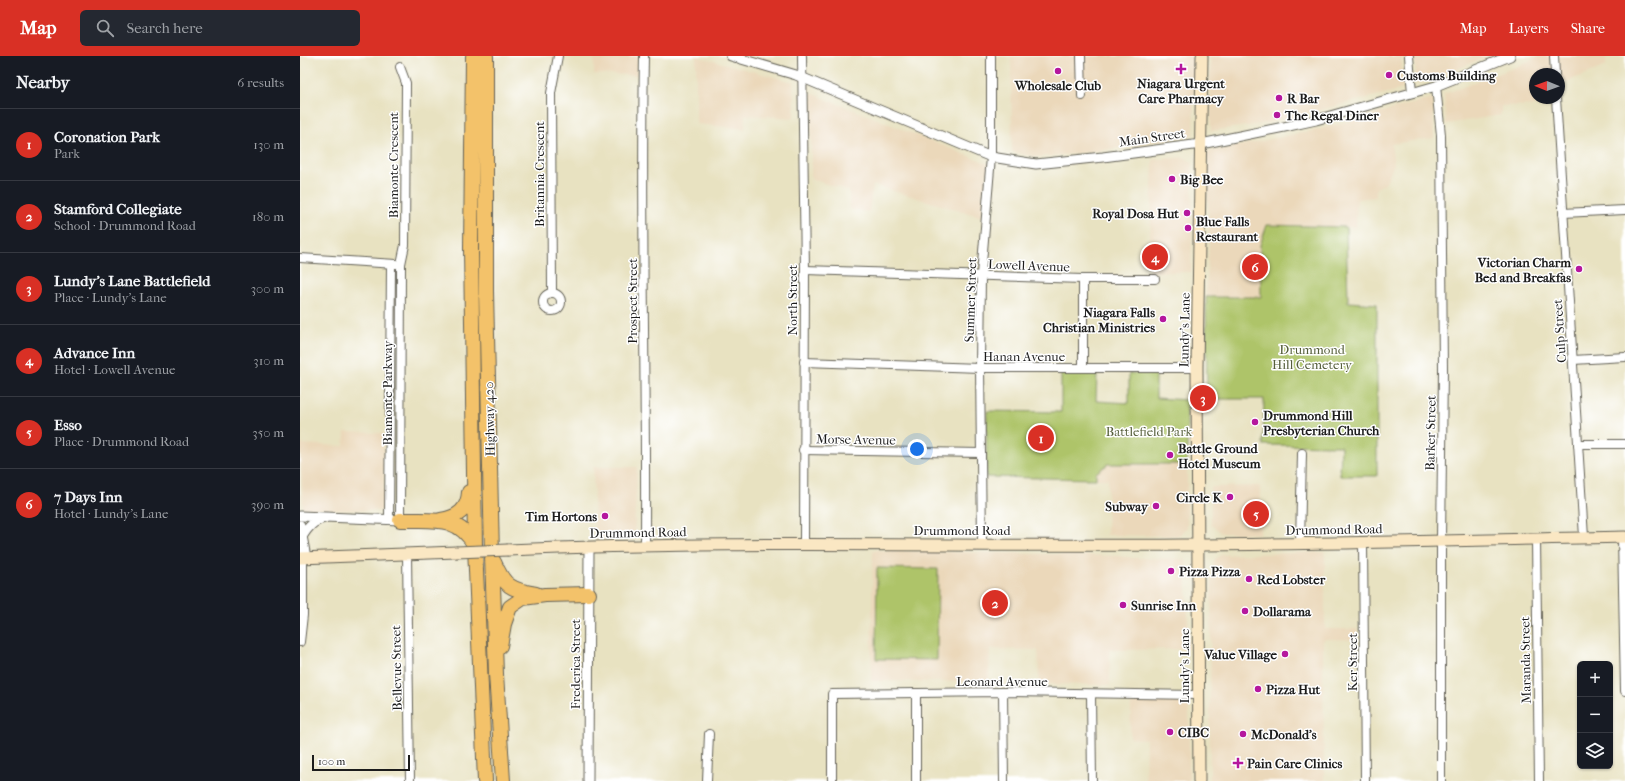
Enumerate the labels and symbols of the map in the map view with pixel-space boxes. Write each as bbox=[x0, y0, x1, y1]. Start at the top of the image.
marker: Niagara Urgent Care Pharmacy bbox=[1176, 64, 1186, 74]
marker: Wholesale Club bbox=[1053, 66, 1063, 76]
place label: Customs Building bbox=[1397, 68, 1497, 84]
north arrow bbox=[1529, 68, 1565, 104]
marker: Customs Building bbox=[1384, 70, 1394, 80]
place label: Niagara Urgent Care Pharmacy bbox=[1137, 76, 1225, 107]
place label: Wholesale Club bbox=[1014, 78, 1101, 93]
place label: R Bar bbox=[1287, 91, 1320, 106]
marker: R Bar bbox=[1274, 93, 1284, 103]
place label: The Regal Diner bbox=[1284, 108, 1379, 124]
marker: The Regal Diner bbox=[1272, 110, 1282, 120]
street label: Biamonte Crescent bbox=[386, 111, 401, 218]
street label: Britannia Crescent bbox=[532, 121, 547, 227]
street label: Main Street bbox=[1118, 125, 1186, 150]
place label: Big Bee bbox=[1180, 172, 1224, 188]
marker: Big Bee bbox=[1167, 174, 1177, 184]
place label: Royal Dosa Hut bbox=[1092, 206, 1179, 222]
marker: Royal Dosa Hut bbox=[1182, 208, 1192, 218]
place label: Blue Falls Restaurant bbox=[1196, 214, 1258, 244]
marker: Blue Falls Restaurant bbox=[1183, 223, 1193, 233]
pin: 4 bbox=[1142, 242, 1168, 272]
pin: 6 bbox=[1242, 252, 1268, 282]
place label: Victorian Charm Bed and Breakfas bbox=[1475, 255, 1571, 285]
street label: Summer Street bbox=[962, 257, 979, 343]
street label: Lowell Avenue bbox=[988, 257, 1071, 274]
street label: Prospect Street bbox=[625, 258, 640, 344]
street label: North Street bbox=[785, 264, 800, 335]
marker: Victorian Charm Bed and Breakfas bbox=[1574, 264, 1584, 274]
street label: Lundy's Lane bbox=[1176, 292, 1193, 368]
street label: Culp Street bbox=[1550, 298, 1569, 363]
place label: Niagara Falls Christian Ministries bbox=[1043, 305, 1155, 335]
marker: Niagara Falls Christian Ministries bbox=[1158, 314, 1168, 324]
street label: Biamonte Parkway bbox=[380, 339, 395, 445]
park label: Drummond Hill Cemetery bbox=[1272, 342, 1353, 372]
street label: Hanan Avenue bbox=[983, 349, 1066, 364]
street label: Highway 420 bbox=[481, 382, 498, 456]
pin: 3 bbox=[1190, 383, 1216, 413]
street label: Barker Street bbox=[1422, 395, 1439, 471]
place label: Drummond Hill Presbyterian Church bbox=[1263, 408, 1380, 439]
marker: Drummond Hill Presbyterian Church bbox=[1250, 417, 1260, 427]
pin: 1 bbox=[1028, 423, 1054, 453]
park label: Battlefield Park bbox=[1106, 424, 1193, 439]
street label: Morse Avenue bbox=[816, 431, 897, 448]
your location bbox=[907, 439, 927, 459]
place label: Battle Ground Hotel Museum bbox=[1178, 441, 1261, 471]
marker: Battle Ground Hotel Museum bbox=[1165, 450, 1175, 460]
place label: Circle K bbox=[1176, 490, 1224, 505]
marker: Circle K bbox=[1225, 492, 1235, 502]
place label: Subway bbox=[1105, 499, 1149, 515]
pin: 5 bbox=[1243, 499, 1269, 529]
marker: Subway bbox=[1151, 501, 1161, 511]
place label: Tim Hortons bbox=[524, 509, 597, 524]
marker: Tim Hortons bbox=[600, 511, 610, 521]
street label: Drummond Road bbox=[1285, 521, 1384, 538]
street label: Drummond Road bbox=[913, 523, 1012, 538]
street label: Drummond Road bbox=[589, 524, 688, 541]
place label: Pizza Pizza bbox=[1179, 564, 1241, 579]
marker: Pizza Pizza bbox=[1166, 566, 1176, 576]
place label: Red Lobster bbox=[1257, 572, 1326, 587]
marker: Red Lobster bbox=[1244, 574, 1254, 584]
pin: 2 bbox=[982, 588, 1008, 618]
place label: Sunrise Inn bbox=[1131, 598, 1197, 613]
marker: Sunrise Inn bbox=[1118, 600, 1128, 610]
place label: Dollarama bbox=[1253, 604, 1312, 619]
marker: Dollarama bbox=[1240, 606, 1250, 616]
street label: Maranda Street bbox=[1517, 616, 1534, 704]
street label: Frederica Street bbox=[568, 618, 583, 709]
street label: Bellevue Street bbox=[388, 625, 405, 711]
street label: Lundy's Lane bbox=[1177, 628, 1192, 703]
street label: Ker Street bbox=[1345, 632, 1360, 691]
place label: Value Village bbox=[1203, 647, 1278, 663]
marker: Value Village bbox=[1280, 649, 1290, 659]
street label: Leonard Avenue bbox=[956, 674, 1048, 689]
place label: Pizza Hut bbox=[1266, 682, 1320, 697]
marker: Pizza Hut bbox=[1253, 684, 1263, 694]
place label: CIBC bbox=[1178, 725, 1209, 740]
marker: CIBC bbox=[1165, 727, 1175, 737]
place label: McDonald's bbox=[1250, 727, 1317, 742]
marker: McDonald's bbox=[1238, 729, 1248, 739]
scale bar bbox=[312, 753, 410, 772]
place label: Pain Care Clinics bbox=[1247, 756, 1343, 771]
marker: Pain Care Clinics bbox=[1232, 757, 1244, 769]

